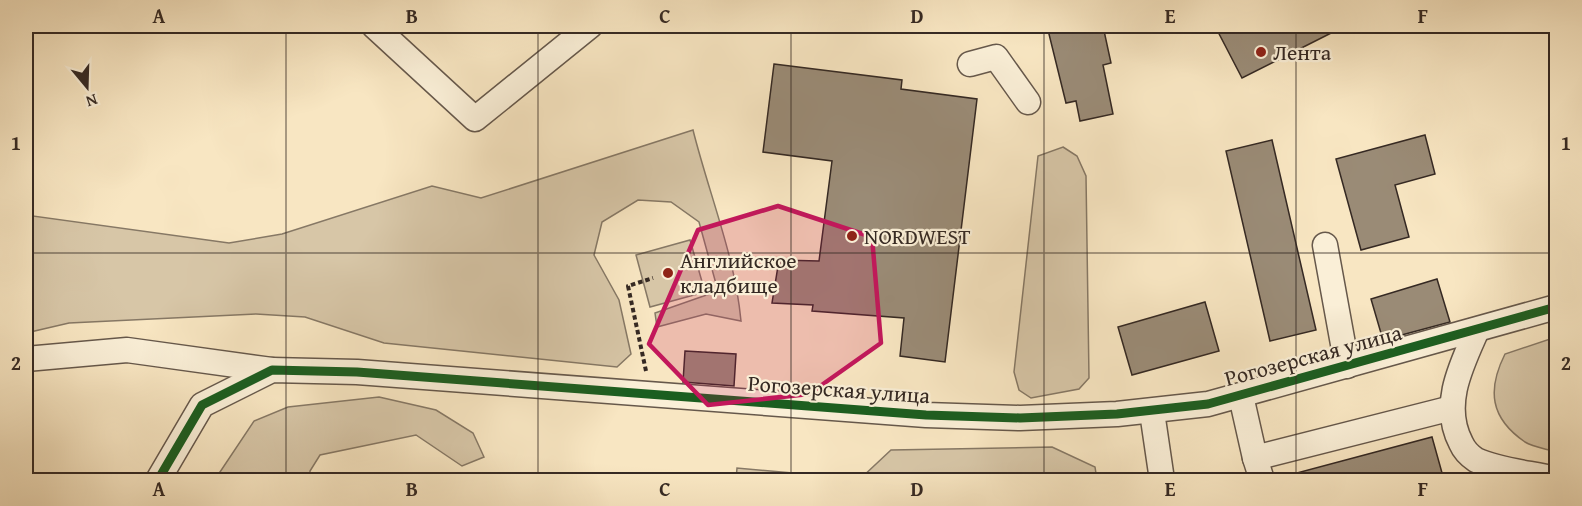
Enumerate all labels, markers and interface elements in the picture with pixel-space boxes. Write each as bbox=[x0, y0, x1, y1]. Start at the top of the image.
text: A bbox=[153, 1, 166, 30]
text: B bbox=[406, 1, 418, 30]
text: C bbox=[659, 1, 671, 30]
text: D bbox=[910, 1, 924, 30]
text: E bbox=[1165, 1, 1176, 30]
text: F bbox=[1418, 1, 1428, 30]
place label: Лента bbox=[1273, 36, 1332, 68]
marker: Лента bbox=[1254, 45, 1268, 59]
north arrow bbox=[57, 57, 117, 117]
text: N bbox=[83, 88, 101, 114]
text: 1 bbox=[11, 128, 21, 157]
text: 1 bbox=[1561, 128, 1571, 157]
place label: NORDWEST bbox=[864, 220, 970, 252]
marker: NORDWEST bbox=[845, 229, 859, 243]
place label: Английское кладбище bbox=[680, 244, 797, 301]
marker: Английское кладбище bbox=[661, 266, 675, 280]
street label: Рогозерская улица bbox=[1221, 316, 1406, 394]
text: 2 bbox=[11, 348, 21, 377]
text: 2 bbox=[1561, 348, 1571, 377]
street label: Рогозерская улица bbox=[747, 367, 932, 411]
text: A bbox=[153, 474, 166, 503]
text: B bbox=[406, 474, 418, 503]
text: C bbox=[659, 474, 671, 503]
text: D bbox=[910, 474, 924, 503]
text: E bbox=[1165, 474, 1176, 503]
text: F bbox=[1418, 474, 1428, 503]

